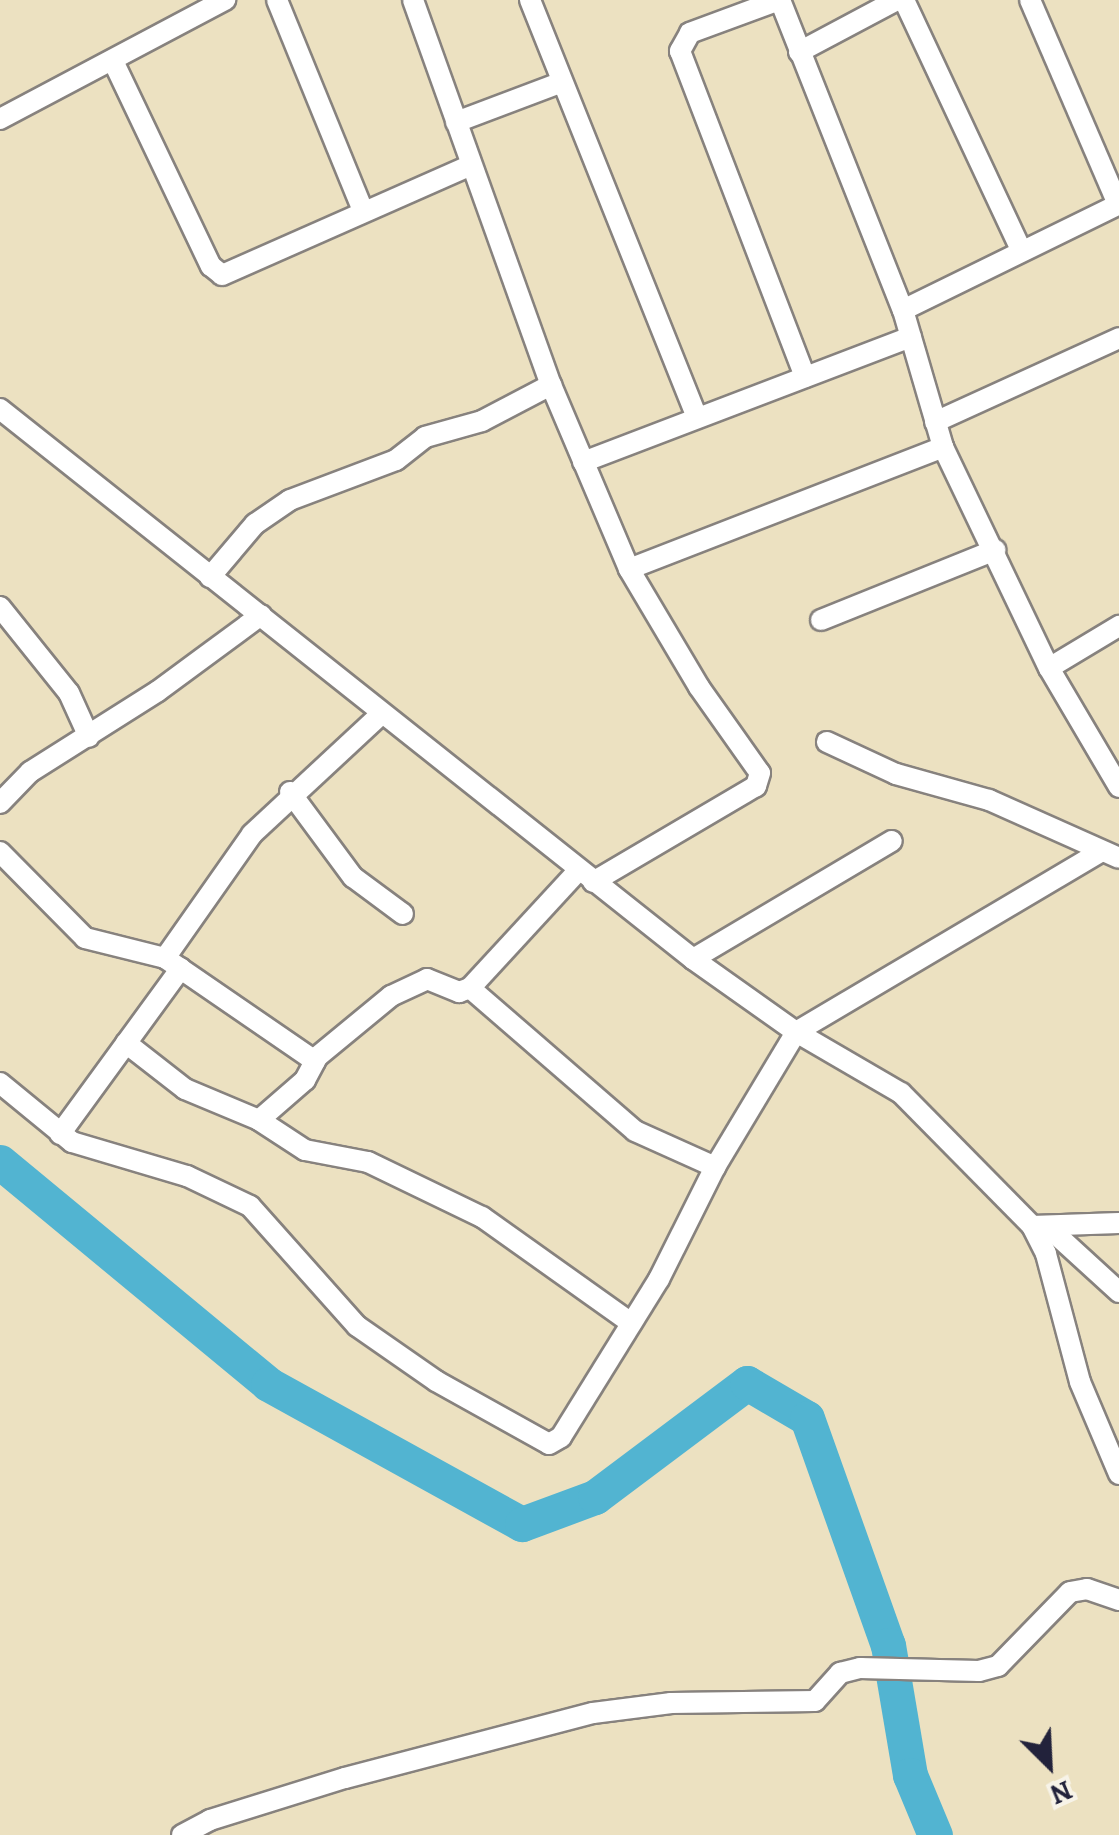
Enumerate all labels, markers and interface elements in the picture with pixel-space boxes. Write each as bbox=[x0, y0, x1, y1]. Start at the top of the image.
north arrow bbox=[999, 1715, 1099, 1815]
text: N bbox=[1044, 1771, 1078, 1814]

